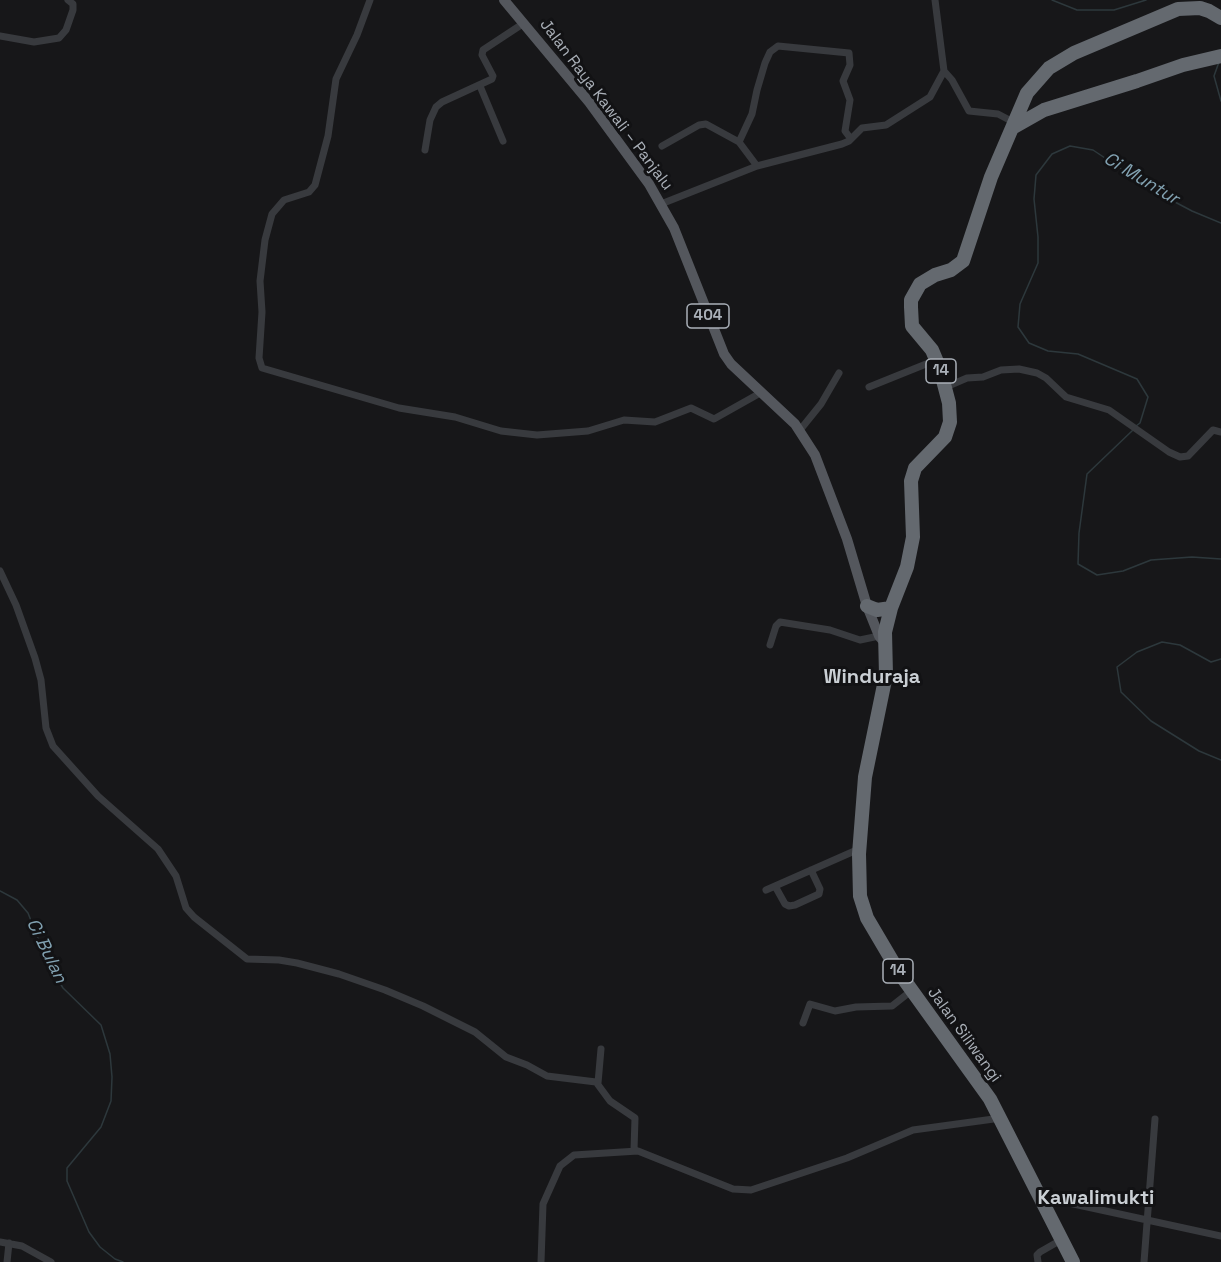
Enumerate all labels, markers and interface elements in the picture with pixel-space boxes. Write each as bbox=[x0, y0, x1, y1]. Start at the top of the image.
street label: Jalan Raya Kawali – Panjalu bbox=[535, 16, 677, 194]
water label: Ci Muntur bbox=[1099, 148, 1183, 210]
road number: 404 bbox=[687, 304, 729, 328]
road number: 14 bbox=[926, 359, 956, 383]
district label: Winduraja bbox=[824, 666, 920, 690]
water label: Ci Bulan bbox=[21, 915, 71, 987]
road number: 14 bbox=[883, 959, 913, 983]
street label: Jalan Siliwangi bbox=[923, 984, 1005, 1086]
district label: Kawalimukti bbox=[1038, 1187, 1154, 1211]

